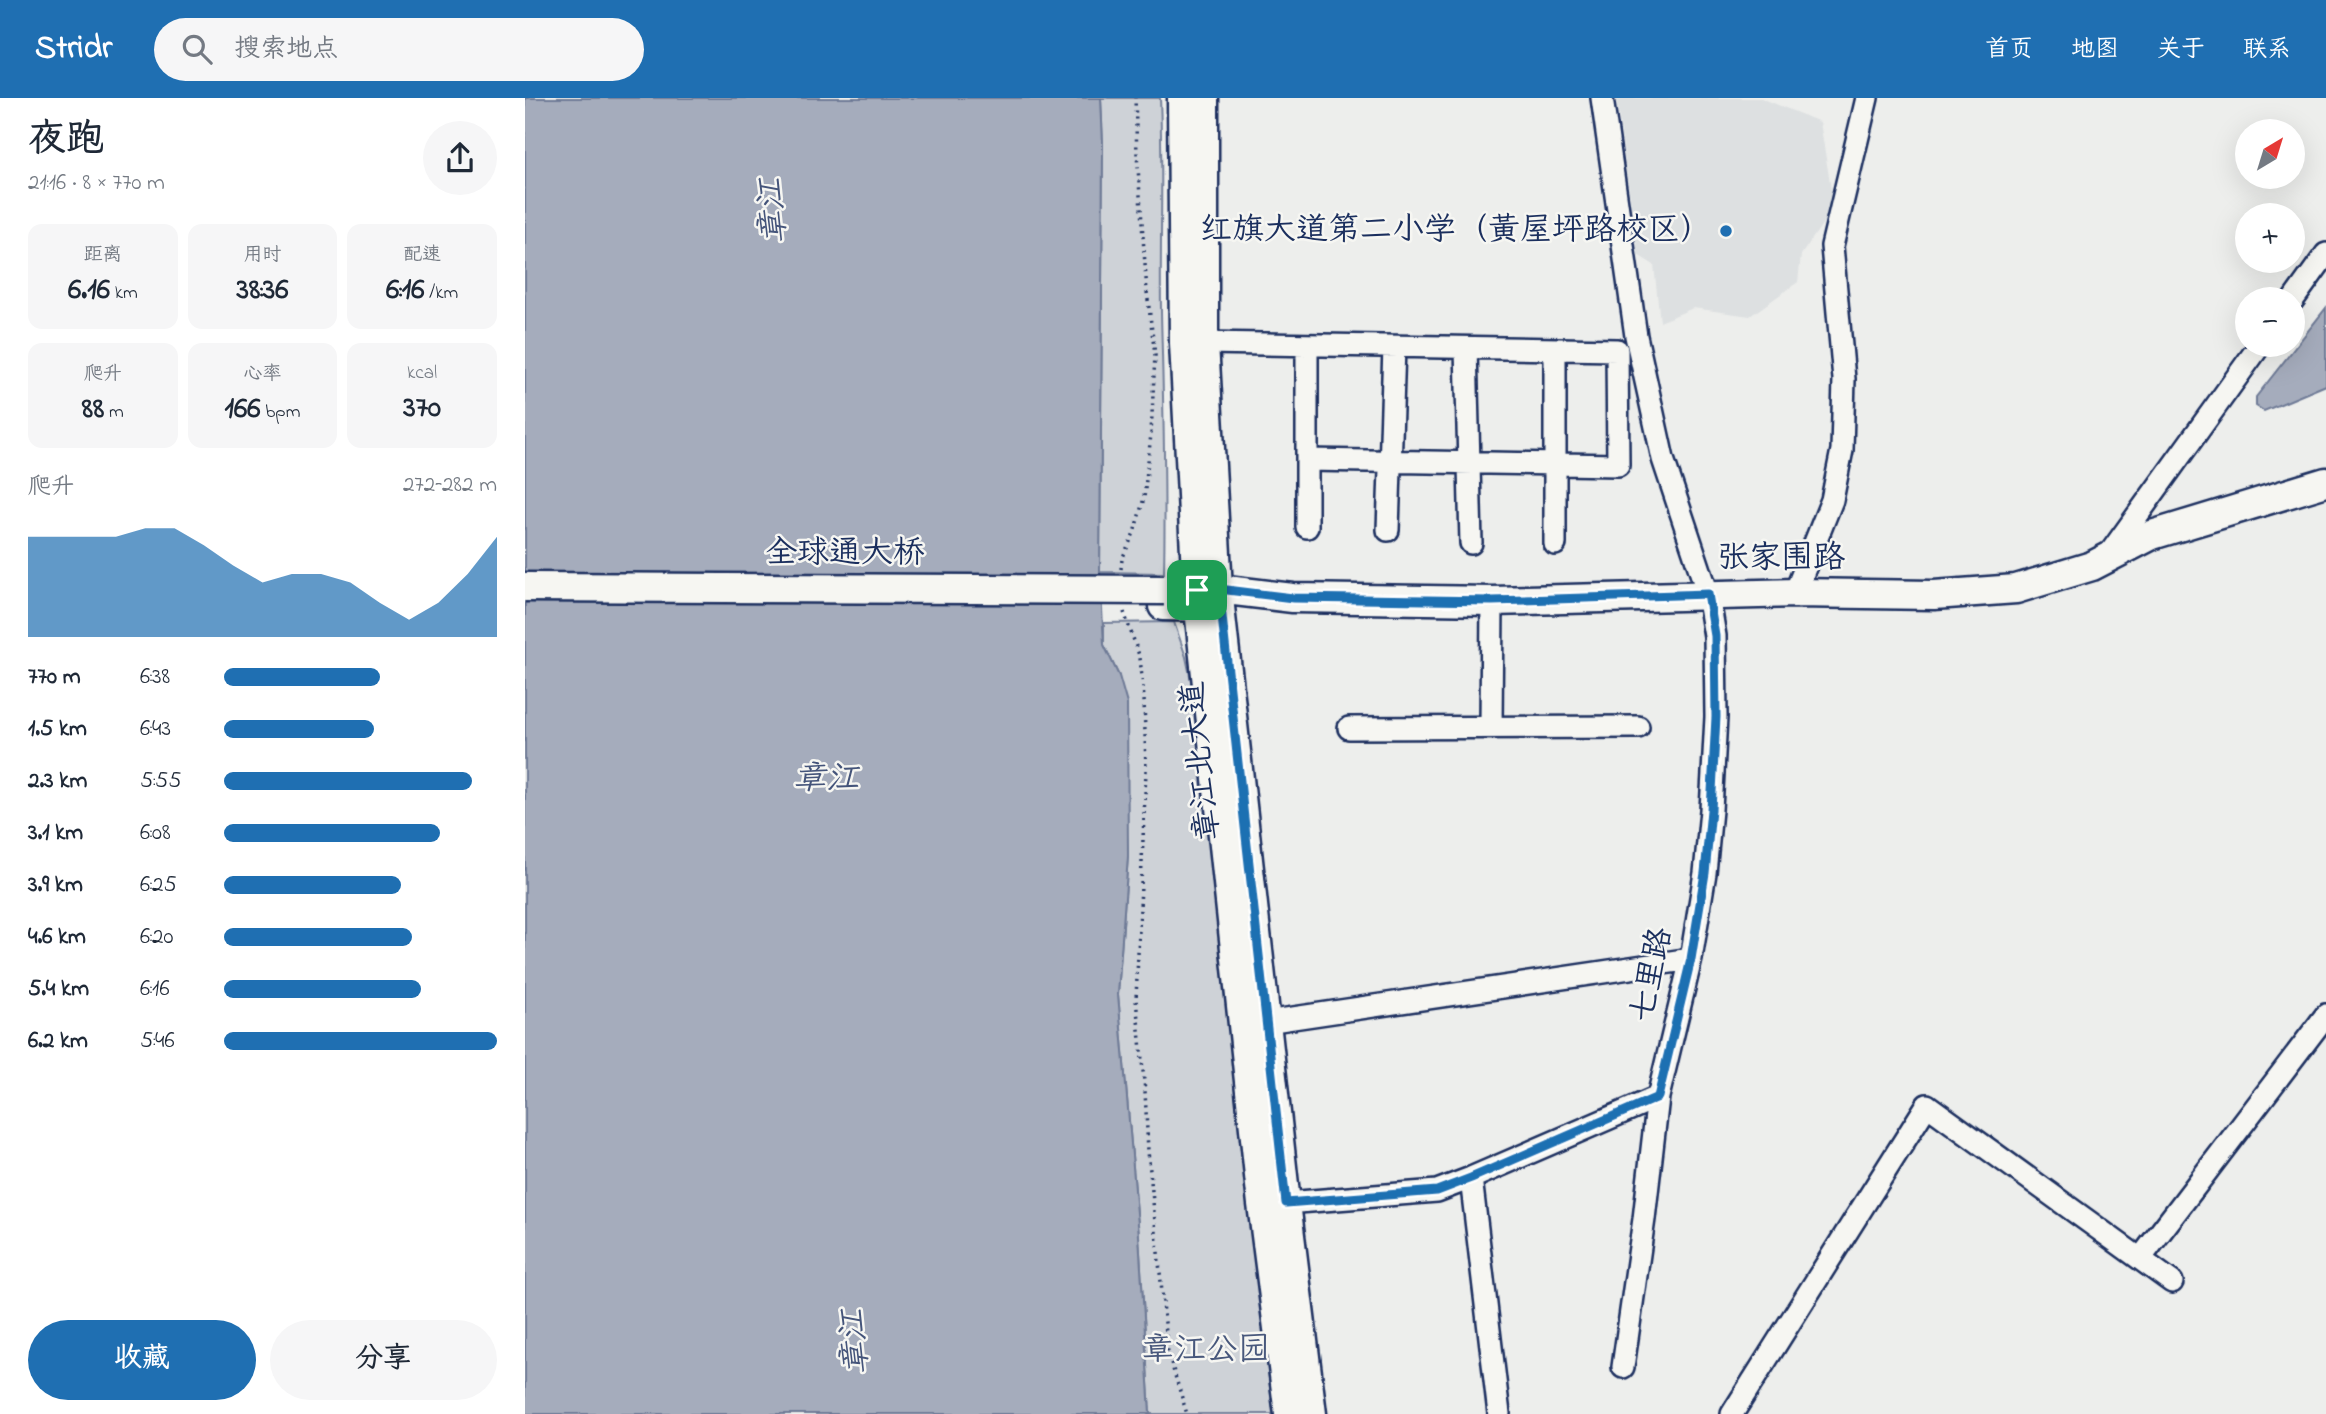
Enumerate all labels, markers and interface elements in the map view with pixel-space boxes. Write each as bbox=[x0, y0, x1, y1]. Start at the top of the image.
search box bbox=[154, 18, 644, 81]
text: Stridr bbox=[35, 25, 112, 73]
icon: search bbox=[178, 30, 216, 68]
text: 搜索地点 bbox=[234, 31, 338, 69]
text: 首页 bbox=[1985, 33, 2033, 68]
text: 地图 bbox=[2071, 33, 2119, 68]
text: 关于 bbox=[2157, 33, 2205, 68]
text: 联系 bbox=[2243, 33, 2291, 68]
text: 夜跑 bbox=[28, 113, 104, 169]
north arrow bbox=[2235, 119, 2305, 189]
map controls bbox=[2235, 119, 2305, 357]
button: share bbox=[423, 121, 497, 195]
text: 21:16 · 8 × 770 m bbox=[28, 167, 165, 200]
water label: 章江 bbox=[748, 174, 800, 246]
button: + bbox=[2235, 203, 2305, 273]
place label: 红旗大道第二小学（黄屋坪路校区） bbox=[1200, 208, 1712, 255]
marker: 红旗大道第二小学（黄屋坪路校区） bbox=[1718, 223, 1734, 239]
text: 距离 bbox=[84, 242, 122, 269]
text: 用时 bbox=[243, 242, 282, 269]
text: 配速 bbox=[403, 242, 441, 269]
text: 6.16 bbox=[68, 269, 110, 313]
text: 38:36 bbox=[237, 269, 288, 313]
text: 6:16 bbox=[386, 269, 425, 313]
text: km bbox=[110, 280, 138, 307]
text: /km bbox=[425, 280, 458, 307]
button: − bbox=[2235, 287, 2305, 357]
text: kcal bbox=[407, 360, 437, 387]
text: 爬升 bbox=[84, 361, 122, 388]
text: 心率 bbox=[243, 361, 282, 388]
text: 370 bbox=[403, 387, 441, 431]
text: 88 bbox=[82, 388, 104, 432]
text: 166 bbox=[225, 388, 261, 432]
text: m bbox=[104, 399, 124, 426]
text: bpm bbox=[261, 399, 300, 426]
text: 272–282 m bbox=[403, 469, 497, 502]
text: 爬升 bbox=[28, 471, 74, 504]
street label: 全球通大桥 bbox=[765, 531, 925, 578]
street label: 张家围路 bbox=[1717, 536, 1845, 583]
pin bbox=[1167, 560, 1227, 620]
icon: arrive bbox=[1178, 571, 1216, 609]
text: 770 m bbox=[28, 661, 81, 694]
text: 6:38 bbox=[140, 661, 170, 694]
street label: 章江北大道 bbox=[1170, 679, 1234, 843]
text: 1.5 km bbox=[28, 713, 87, 746]
text: 6:43 bbox=[140, 713, 171, 746]
water label: 章江 bbox=[793, 756, 861, 804]
text: 2.3 km bbox=[28, 765, 87, 798]
text: 5:55 bbox=[140, 765, 181, 798]
text: 3.1 km bbox=[28, 817, 83, 850]
text: 6:08 bbox=[140, 817, 171, 850]
text: 3.9 km bbox=[28, 869, 83, 902]
text: 6:25 bbox=[140, 869, 177, 902]
text: 4.6 km bbox=[28, 921, 86, 954]
text: 6:20 bbox=[140, 921, 173, 954]
street label: 七里路 bbox=[1620, 923, 1686, 1027]
text: 5.4 km bbox=[28, 973, 89, 1006]
text: 6:16 bbox=[140, 973, 170, 1006]
text: 6.2 km bbox=[28, 1025, 88, 1058]
text: 5:46 bbox=[140, 1025, 175, 1058]
water label: 章江 bbox=[830, 1305, 882, 1377]
button: 收藏 bbox=[28, 1320, 256, 1400]
button: 分享 bbox=[270, 1320, 497, 1400]
park label: 章江公园 bbox=[1142, 1328, 1270, 1375]

